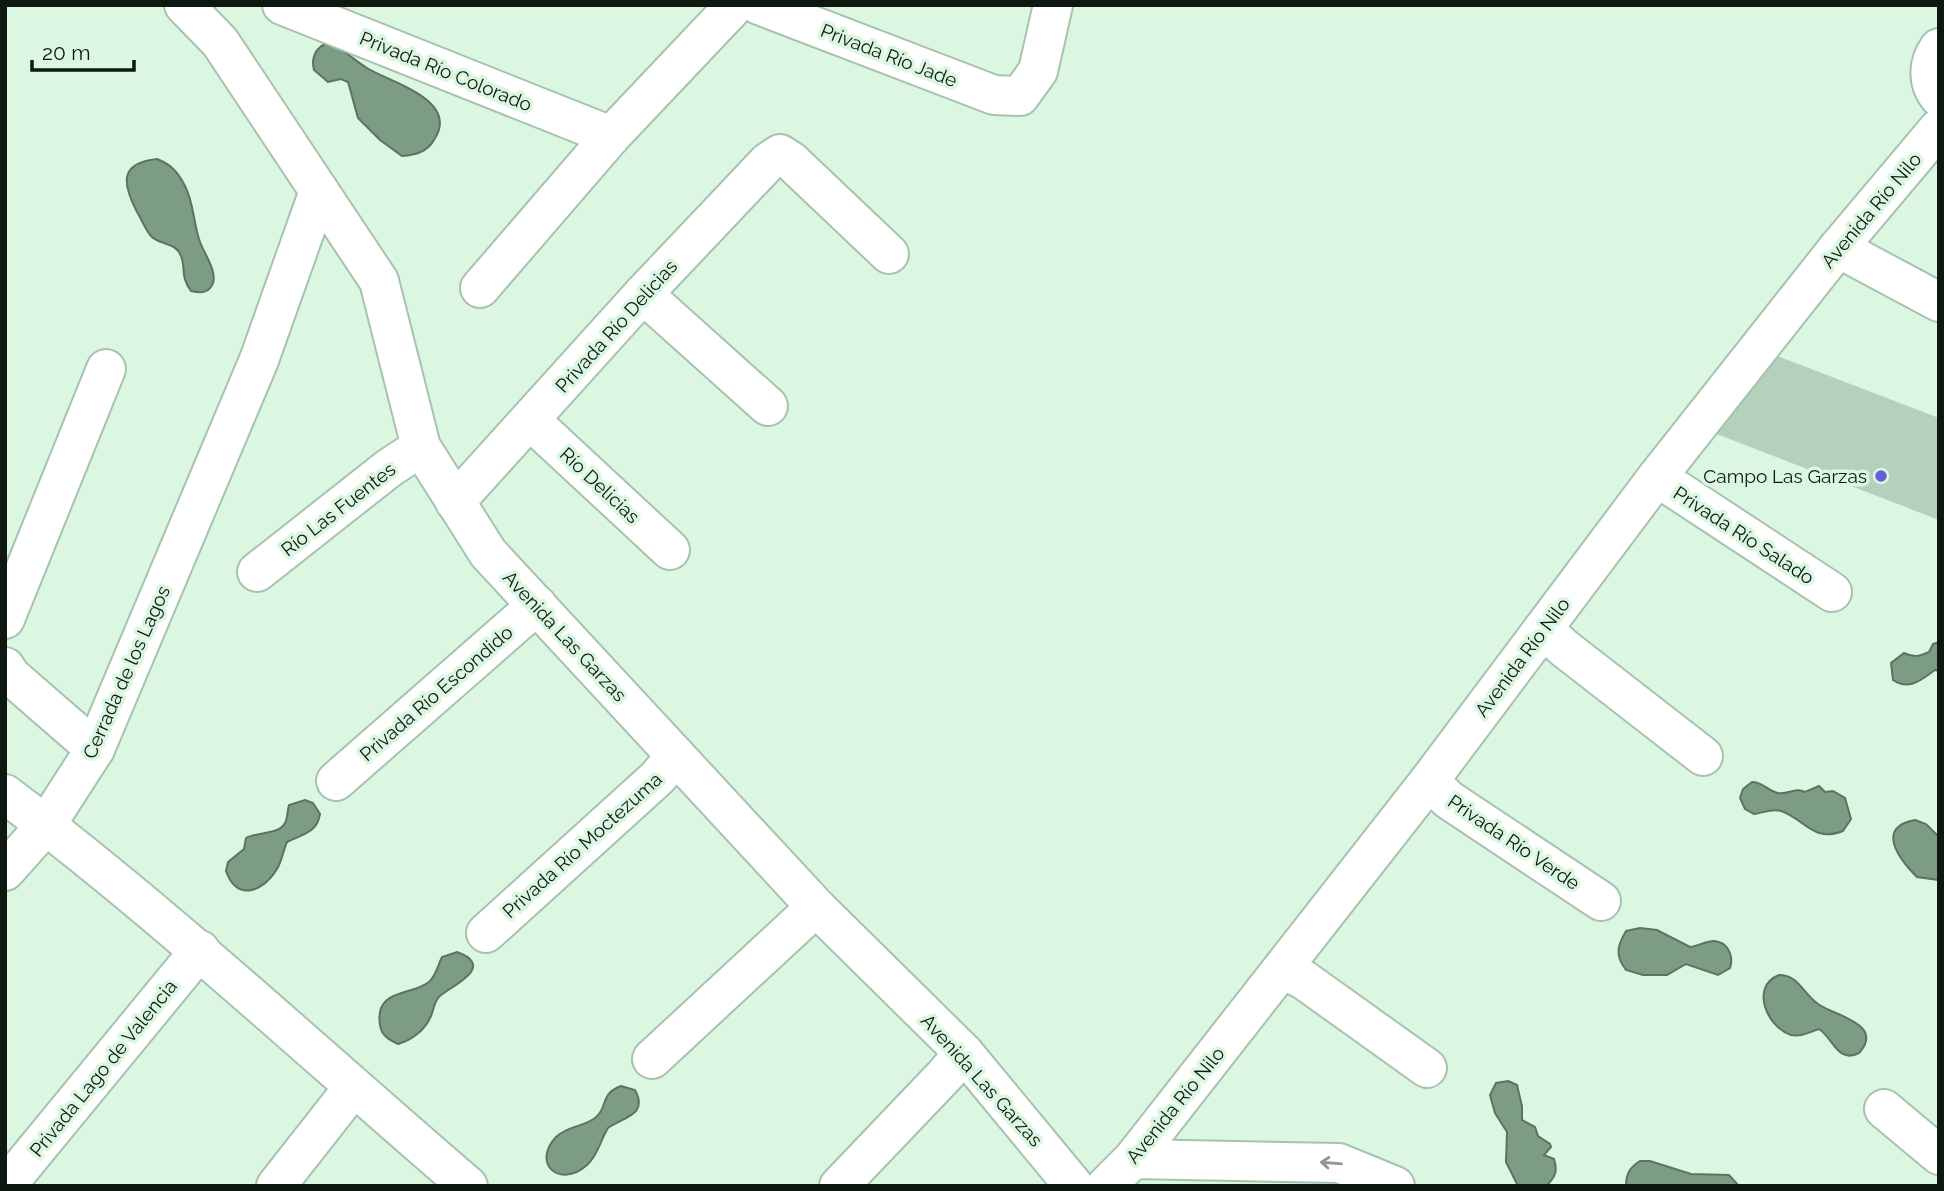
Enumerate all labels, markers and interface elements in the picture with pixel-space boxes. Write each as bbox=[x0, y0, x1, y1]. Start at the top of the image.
street label: Privada Río Jade bbox=[818, 19, 960, 91]
street label: Privada Río Colorado bbox=[357, 26, 535, 116]
scale bar bbox=[32, 28, 133, 72]
text: 20 m bbox=[42, 40, 90, 65]
street label: Avenida Río Nilo bbox=[1817, 148, 1925, 272]
street label: Privada Río Delicias bbox=[551, 255, 681, 397]
street label: Río Delicias bbox=[556, 443, 644, 527]
street label: Río Las Fuentes bbox=[277, 458, 399, 560]
place label: Campo Las Garzas bbox=[1703, 465, 1867, 487]
marker: Campo Las Garzas bbox=[1873, 468, 1889, 484]
street label: Privada Río Salado bbox=[1670, 481, 1818, 589]
street label: Avenida Las Garzas bbox=[499, 566, 631, 706]
street label: Cerrada de los Lagos bbox=[78, 582, 174, 762]
street label: Avenida Río Nilo bbox=[1470, 593, 1574, 721]
street label: Privada Río Escondido bbox=[355, 621, 517, 765]
street label: Privada Río Moctezuma bbox=[498, 768, 666, 922]
street label: Privada Río Verde bbox=[1444, 790, 1584, 894]
street label: Privada Lago de Valencia bbox=[25, 975, 181, 1161]
street label: Avenida Las Garzas bbox=[917, 1009, 1047, 1151]
street label: Avenida Río Nilo bbox=[1121, 1042, 1229, 1168]
one-way arrow bbox=[1320, 1156, 1343, 1169]

